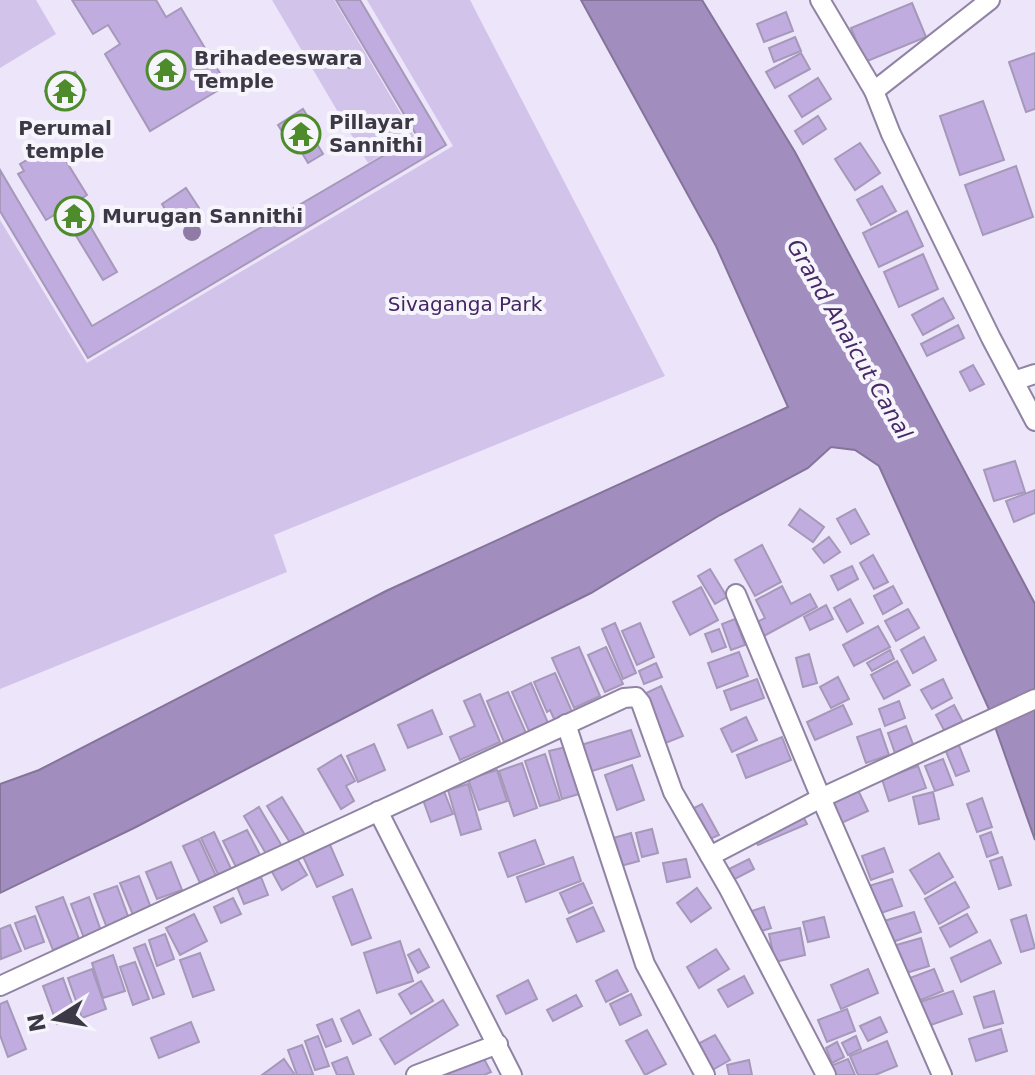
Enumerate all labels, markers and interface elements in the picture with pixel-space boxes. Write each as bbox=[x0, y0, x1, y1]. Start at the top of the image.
place label: Brihadeeswara Temple bbox=[194, 46, 362, 93]
temple icon: Brihadeeswara Temple bbox=[145, 49, 187, 91]
temple icon: Perumal temple bbox=[44, 70, 86, 112]
place label: Pillayar Sannithi bbox=[329, 110, 423, 157]
temple icon: Pillayar Sannithi bbox=[280, 113, 322, 155]
place label: Perumal temple bbox=[18, 116, 112, 163]
temple icon: Murugan Sannithi bbox=[53, 195, 95, 237]
place label: Murugan Sannithi bbox=[102, 204, 303, 228]
water label: Grand Anaicut Canal bbox=[782, 235, 917, 444]
park label: Sivaganga Park bbox=[388, 292, 543, 316]
north arrow bbox=[16, 979, 96, 1059]
text: N bbox=[23, 1011, 51, 1034]

